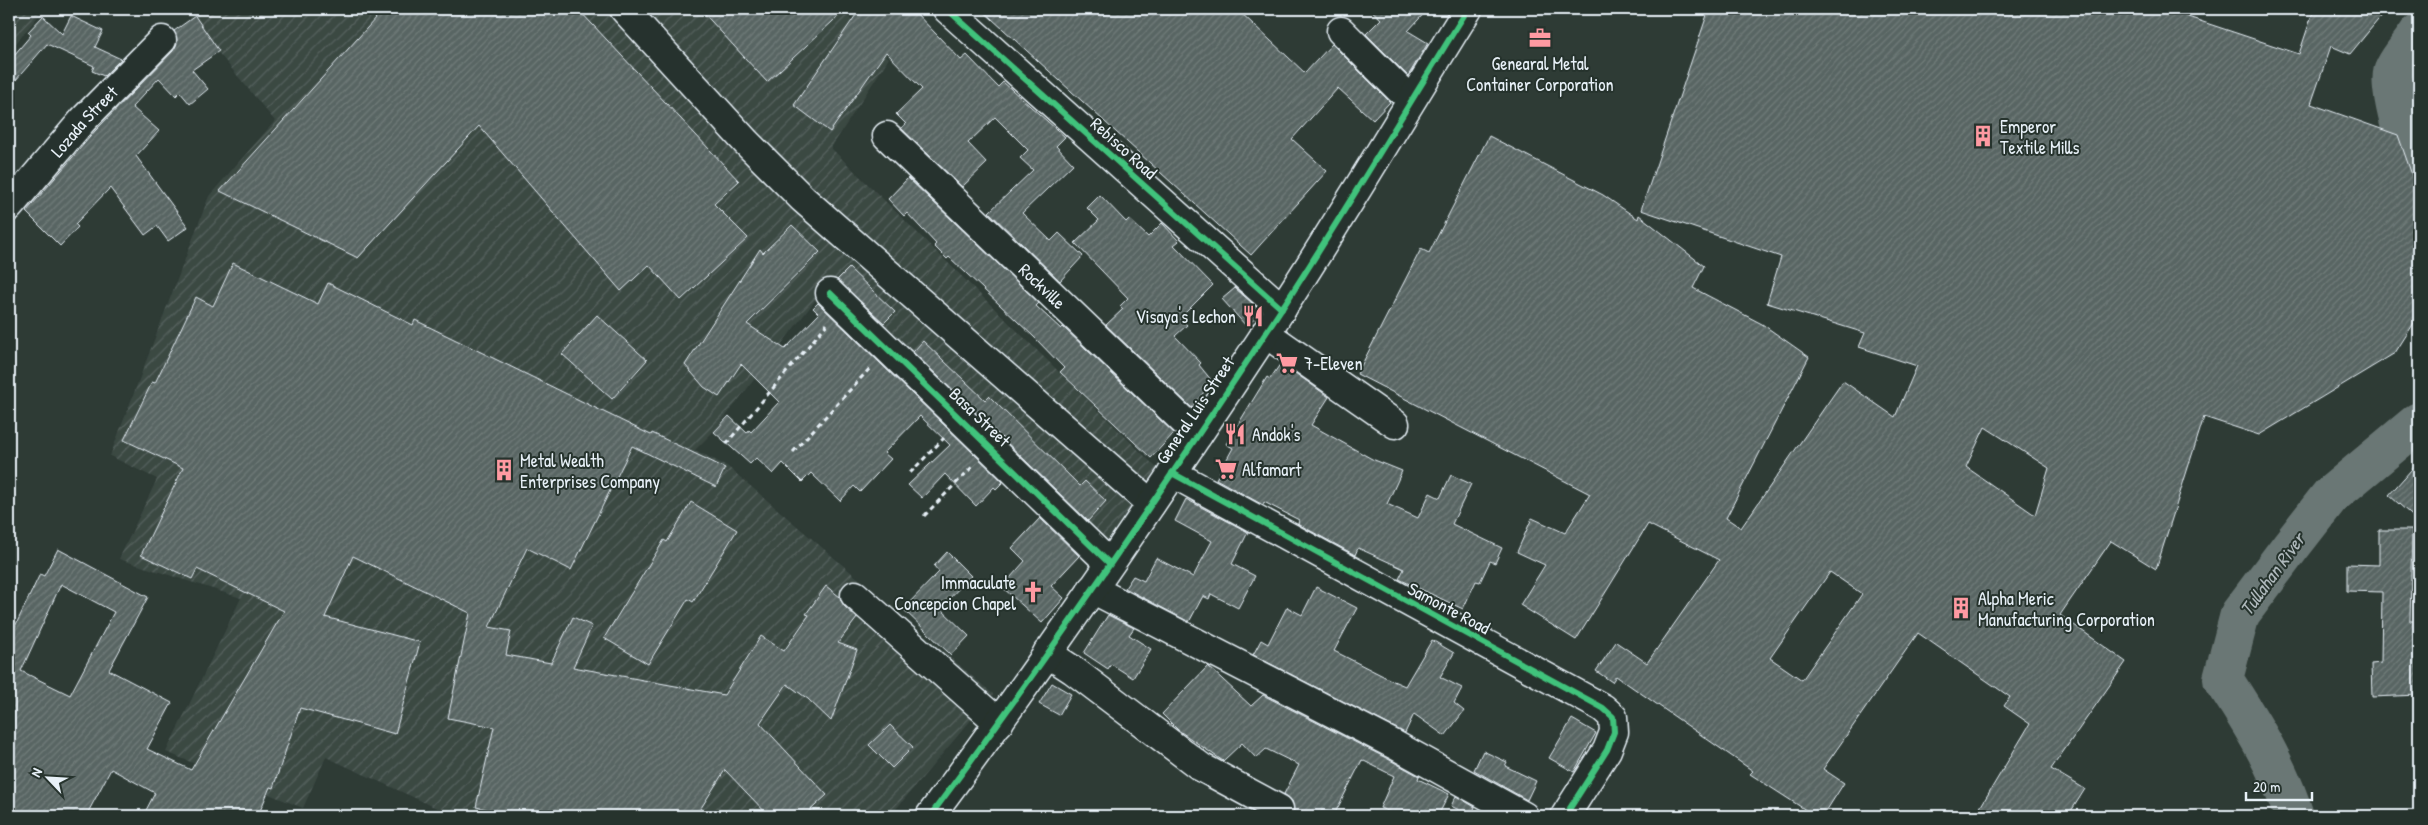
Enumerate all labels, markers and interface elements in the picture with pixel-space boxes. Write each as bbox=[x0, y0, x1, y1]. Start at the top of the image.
office icon: Genearal Metal Container Corporation bbox=[1527, 25, 1553, 51]
place label: Genearal Metal Container Corporation bbox=[1466, 51, 1614, 97]
street label: Lozada Street bbox=[45, 79, 124, 162]
street label: Rebisco Road bbox=[1085, 111, 1163, 185]
place label: Emperor Textile Mills bbox=[2000, 114, 2079, 160]
building icon: Emperor Textile Mills bbox=[1970, 123, 1996, 149]
street label: Rockville bbox=[1014, 257, 1072, 314]
restaurant icon: Visaya's Lechon bbox=[1240, 303, 1266, 329]
place label: Visaya's Lechon bbox=[1135, 304, 1236, 329]
supermarket icon: 7-Eleven bbox=[1274, 350, 1300, 376]
street label: General Luis Street bbox=[1150, 351, 1241, 469]
place label: 7-Eleven bbox=[1304, 351, 1363, 376]
street label: Basa Street bbox=[944, 382, 1017, 453]
restaurant icon: Andok's bbox=[1222, 421, 1248, 447]
place label: Andok's bbox=[1252, 422, 1301, 447]
place label: Metal Wealth Enterprises Company bbox=[520, 448, 660, 494]
supermarket icon: Alfamart bbox=[1213, 456, 1239, 482]
building icon: Metal Wealth Enterprises Company bbox=[491, 457, 517, 483]
place label: Alfamart bbox=[1242, 457, 1302, 482]
water label: Tullahan River bbox=[2233, 525, 2312, 620]
place label: Immaculate Concepcion Chapel bbox=[894, 570, 1016, 616]
street label: Samonte Road bbox=[1403, 576, 1495, 640]
church icon: Immaculate Concepcion Chapel bbox=[1020, 579, 1046, 605]
place label: Alpha Meric Manufacturing Corporation bbox=[1978, 586, 2155, 632]
building icon: Alpha Meric Manufacturing Corporation bbox=[1948, 595, 1974, 621]
north arrow bbox=[22, 752, 72, 802]
text: N bbox=[26, 764, 46, 780]
scale bar bbox=[2246, 770, 2312, 802]
text: 20 m bbox=[2253, 776, 2280, 797]

